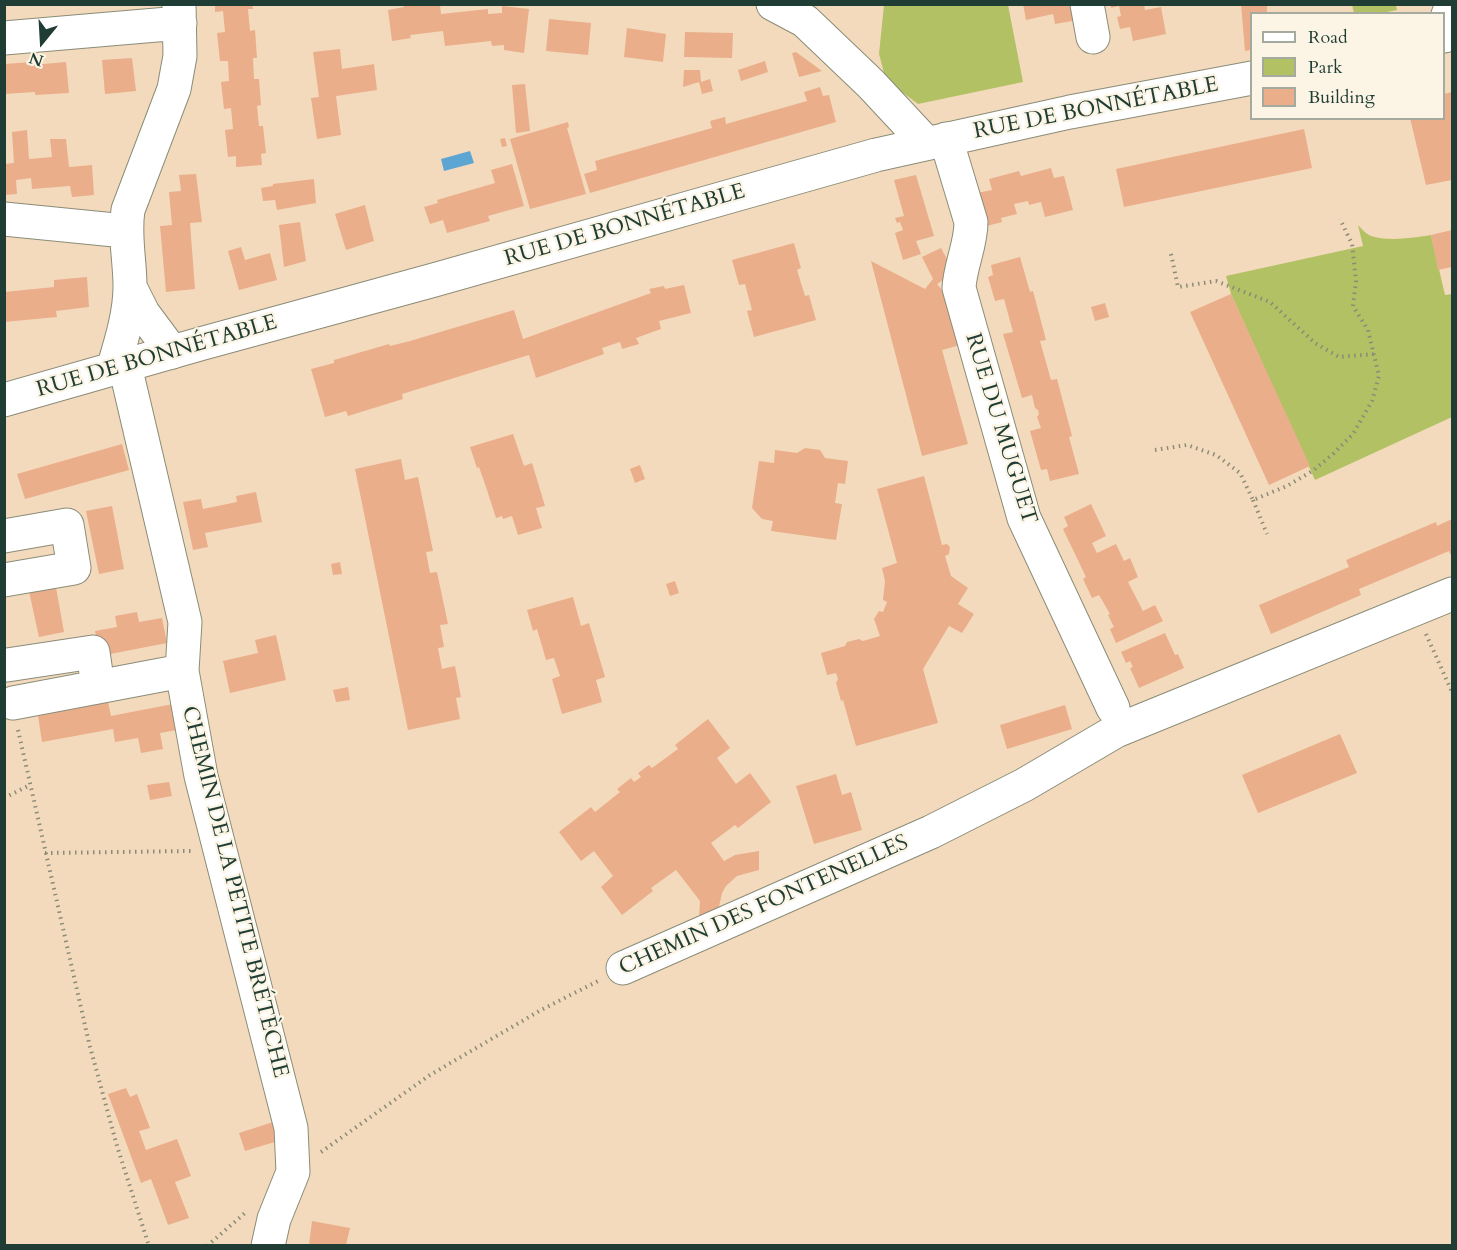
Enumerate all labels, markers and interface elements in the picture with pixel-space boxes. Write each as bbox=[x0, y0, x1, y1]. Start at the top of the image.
north arrow bbox=[12, 12, 72, 72]
legend bbox=[1250, 12, 1445, 120]
text: Road bbox=[1308, 25, 1348, 50]
text: N bbox=[26, 47, 46, 72]
text: Park bbox=[1308, 55, 1343, 80]
street label: RUE DE BONNÉTABLE bbox=[971, 72, 1221, 146]
text: Building bbox=[1308, 85, 1375, 110]
street label: RUE DE BONNÉTABLE bbox=[502, 179, 748, 273]
street label: RUE DE BONNÉTABLE bbox=[34, 310, 280, 404]
street label: RUE DU MUGUET bbox=[958, 330, 1042, 528]
street label: CHEMIN DE LA PETITE BRÉTÈCHE bbox=[175, 703, 293, 1081]
street label: CHEMIN DES FONTENELLES bbox=[615, 830, 913, 982]

